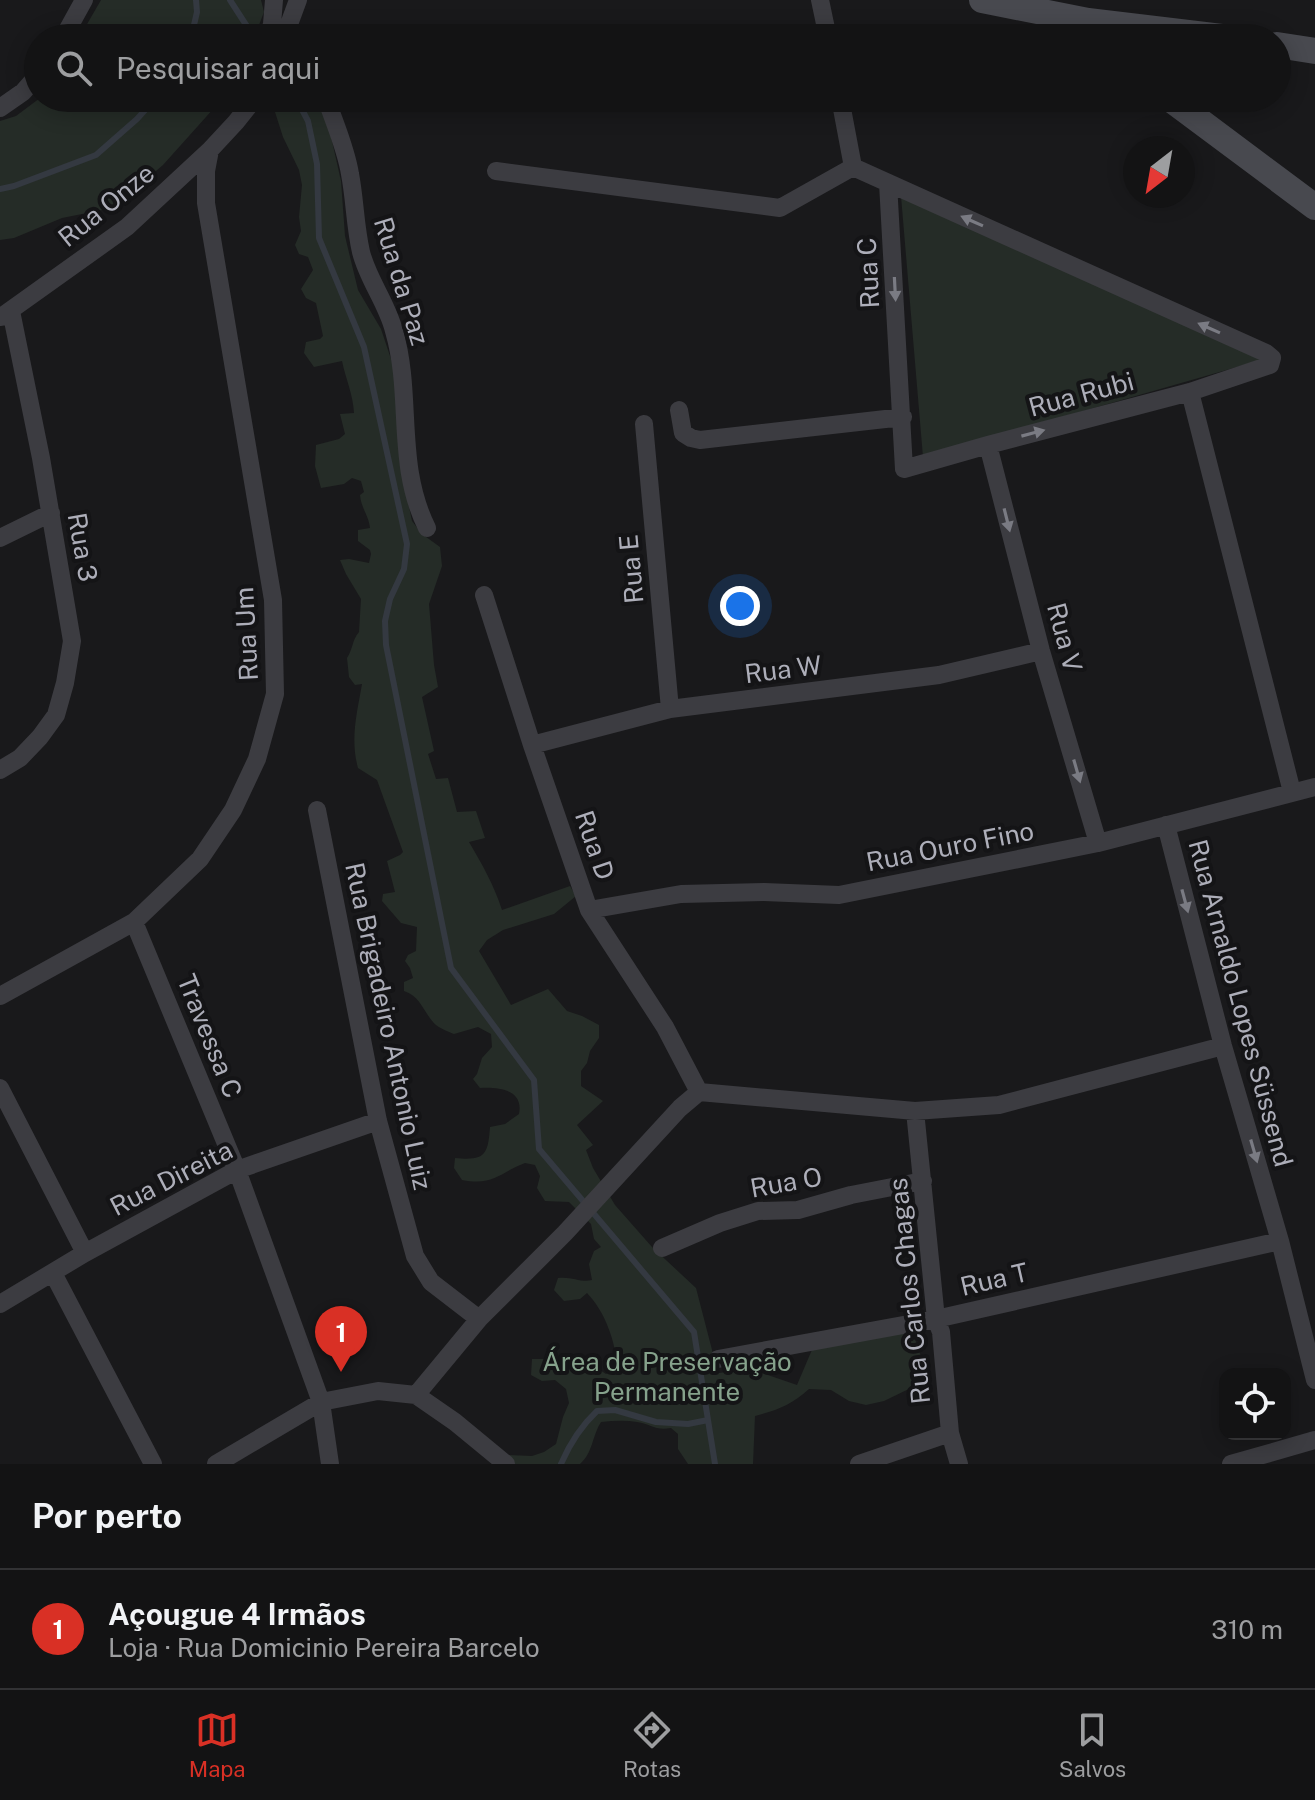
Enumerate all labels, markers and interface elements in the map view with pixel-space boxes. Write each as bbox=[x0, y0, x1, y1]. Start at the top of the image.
search box bbox=[24, 24, 1291, 112]
icon: search bbox=[52, 46, 96, 90]
text: Pesquisar aqui bbox=[116, 50, 320, 86]
north arrow bbox=[1123, 136, 1195, 208]
street label: Rua Onze bbox=[52, 157, 160, 253]
street label: Rua da Paz bbox=[368, 213, 436, 349]
one-way arrow bbox=[960, 215, 984, 228]
street label: Rua C bbox=[851, 237, 885, 309]
one-way arrow bbox=[889, 277, 902, 302]
one-way arrow bbox=[1198, 321, 1221, 334]
street label: Rua Rubi bbox=[1025, 365, 1137, 423]
one-way arrow bbox=[1021, 426, 1046, 438]
one-way arrow bbox=[1002, 508, 1014, 533]
street label: Rua 3 bbox=[62, 510, 104, 584]
street label: Rua E bbox=[613, 533, 649, 605]
street label: Rua Um bbox=[228, 586, 264, 682]
your location bbox=[720, 586, 760, 626]
street label: Rua V bbox=[1041, 599, 1089, 675]
street label: Rua W bbox=[743, 649, 823, 689]
one-way arrow bbox=[1071, 759, 1084, 783]
street label: Rua D bbox=[569, 806, 621, 884]
street label: Rua Ouro Fino bbox=[864, 815, 1036, 877]
street label: Rua Arnaldo Lopes Süssend bbox=[1182, 836, 1300, 1170]
street label: Rua Brigadeiro Antonio Luiz bbox=[339, 859, 439, 1193]
one-way arrow bbox=[1180, 888, 1192, 913]
street label: Travessa C bbox=[171, 970, 249, 1102]
street label: Rua Direita bbox=[105, 1134, 237, 1222]
one-way arrow bbox=[1248, 1140, 1261, 1164]
street label: Rua O bbox=[748, 1160, 824, 1204]
street label: Rua Carlos Chagas bbox=[882, 1176, 936, 1406]
street label: Rua T bbox=[957, 1256, 1031, 1302]
pin: 1 bbox=[315, 1306, 367, 1372]
park label: Área de Preservação Permanente bbox=[542, 1346, 792, 1407]
map controls bbox=[1219, 1368, 1291, 1440]
button: locate bbox=[1219, 1368, 1291, 1440]
text: Por perto bbox=[32, 1496, 182, 1536]
text: Açougue 4 Irmãos bbox=[108, 1596, 366, 1632]
text: 1 bbox=[52, 1614, 64, 1645]
text: 310 m bbox=[1211, 1614, 1283, 1645]
text: Loja · Rua Domicinio Pereira Barcelo bbox=[108, 1632, 540, 1663]
tab: Mapa bbox=[189, 1708, 245, 1782]
tab: Rotas bbox=[623, 1708, 681, 1782]
tab: Salvos bbox=[1059, 1708, 1126, 1782]

